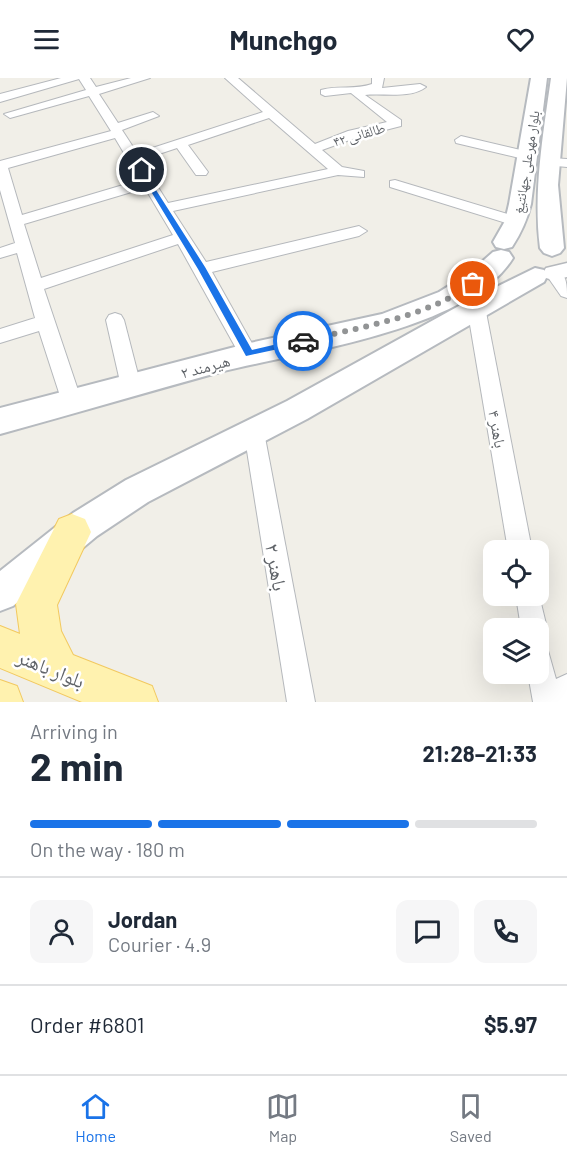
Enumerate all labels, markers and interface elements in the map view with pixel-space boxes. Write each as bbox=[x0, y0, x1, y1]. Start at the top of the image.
icon: menu bbox=[30, 23, 63, 56]
text: Munchgo bbox=[229, 23, 338, 55]
icon: heart bbox=[504, 23, 537, 56]
street label: بلوار مهرعلی جهانتیغ bbox=[509, 109, 545, 215]
street label: طالقانی ۴۲ bbox=[331, 118, 387, 151]
pin bbox=[116, 144, 167, 195]
icon: home bbox=[125, 153, 158, 186]
pin bbox=[447, 258, 498, 309]
icon: bag bbox=[456, 267, 489, 300]
courier bbox=[273, 311, 333, 371]
icon: car bbox=[287, 325, 320, 358]
street label: هیرمند ۲ bbox=[178, 350, 232, 383]
street label: باهنر ۴ bbox=[484, 409, 511, 450]
map controls bbox=[483, 540, 549, 684]
button: locate bbox=[483, 540, 549, 606]
street label: باهنر ۲ bbox=[260, 541, 293, 593]
button: layers bbox=[483, 618, 549, 684]
street label: بلوار باهنر bbox=[12, 643, 88, 693]
text: Arriving in bbox=[30, 719, 118, 743]
text: 21:28–21:33 bbox=[423, 740, 537, 766]
text: 2 min bbox=[30, 742, 123, 789]
text: On the way · 180 m bbox=[30, 837, 185, 861]
button: person bbox=[30, 900, 93, 963]
button: chat bbox=[396, 900, 459, 963]
button: phone bbox=[474, 900, 537, 963]
text: Jordan bbox=[108, 906, 177, 932]
text: Courier · 4.9 bbox=[108, 932, 211, 956]
text: Order #6801 bbox=[30, 1011, 145, 1037]
text: $5.97 bbox=[484, 1011, 537, 1037]
tab: Home bbox=[75, 1090, 116, 1145]
tab: Map bbox=[266, 1090, 299, 1145]
tab: Saved bbox=[450, 1090, 492, 1145]

